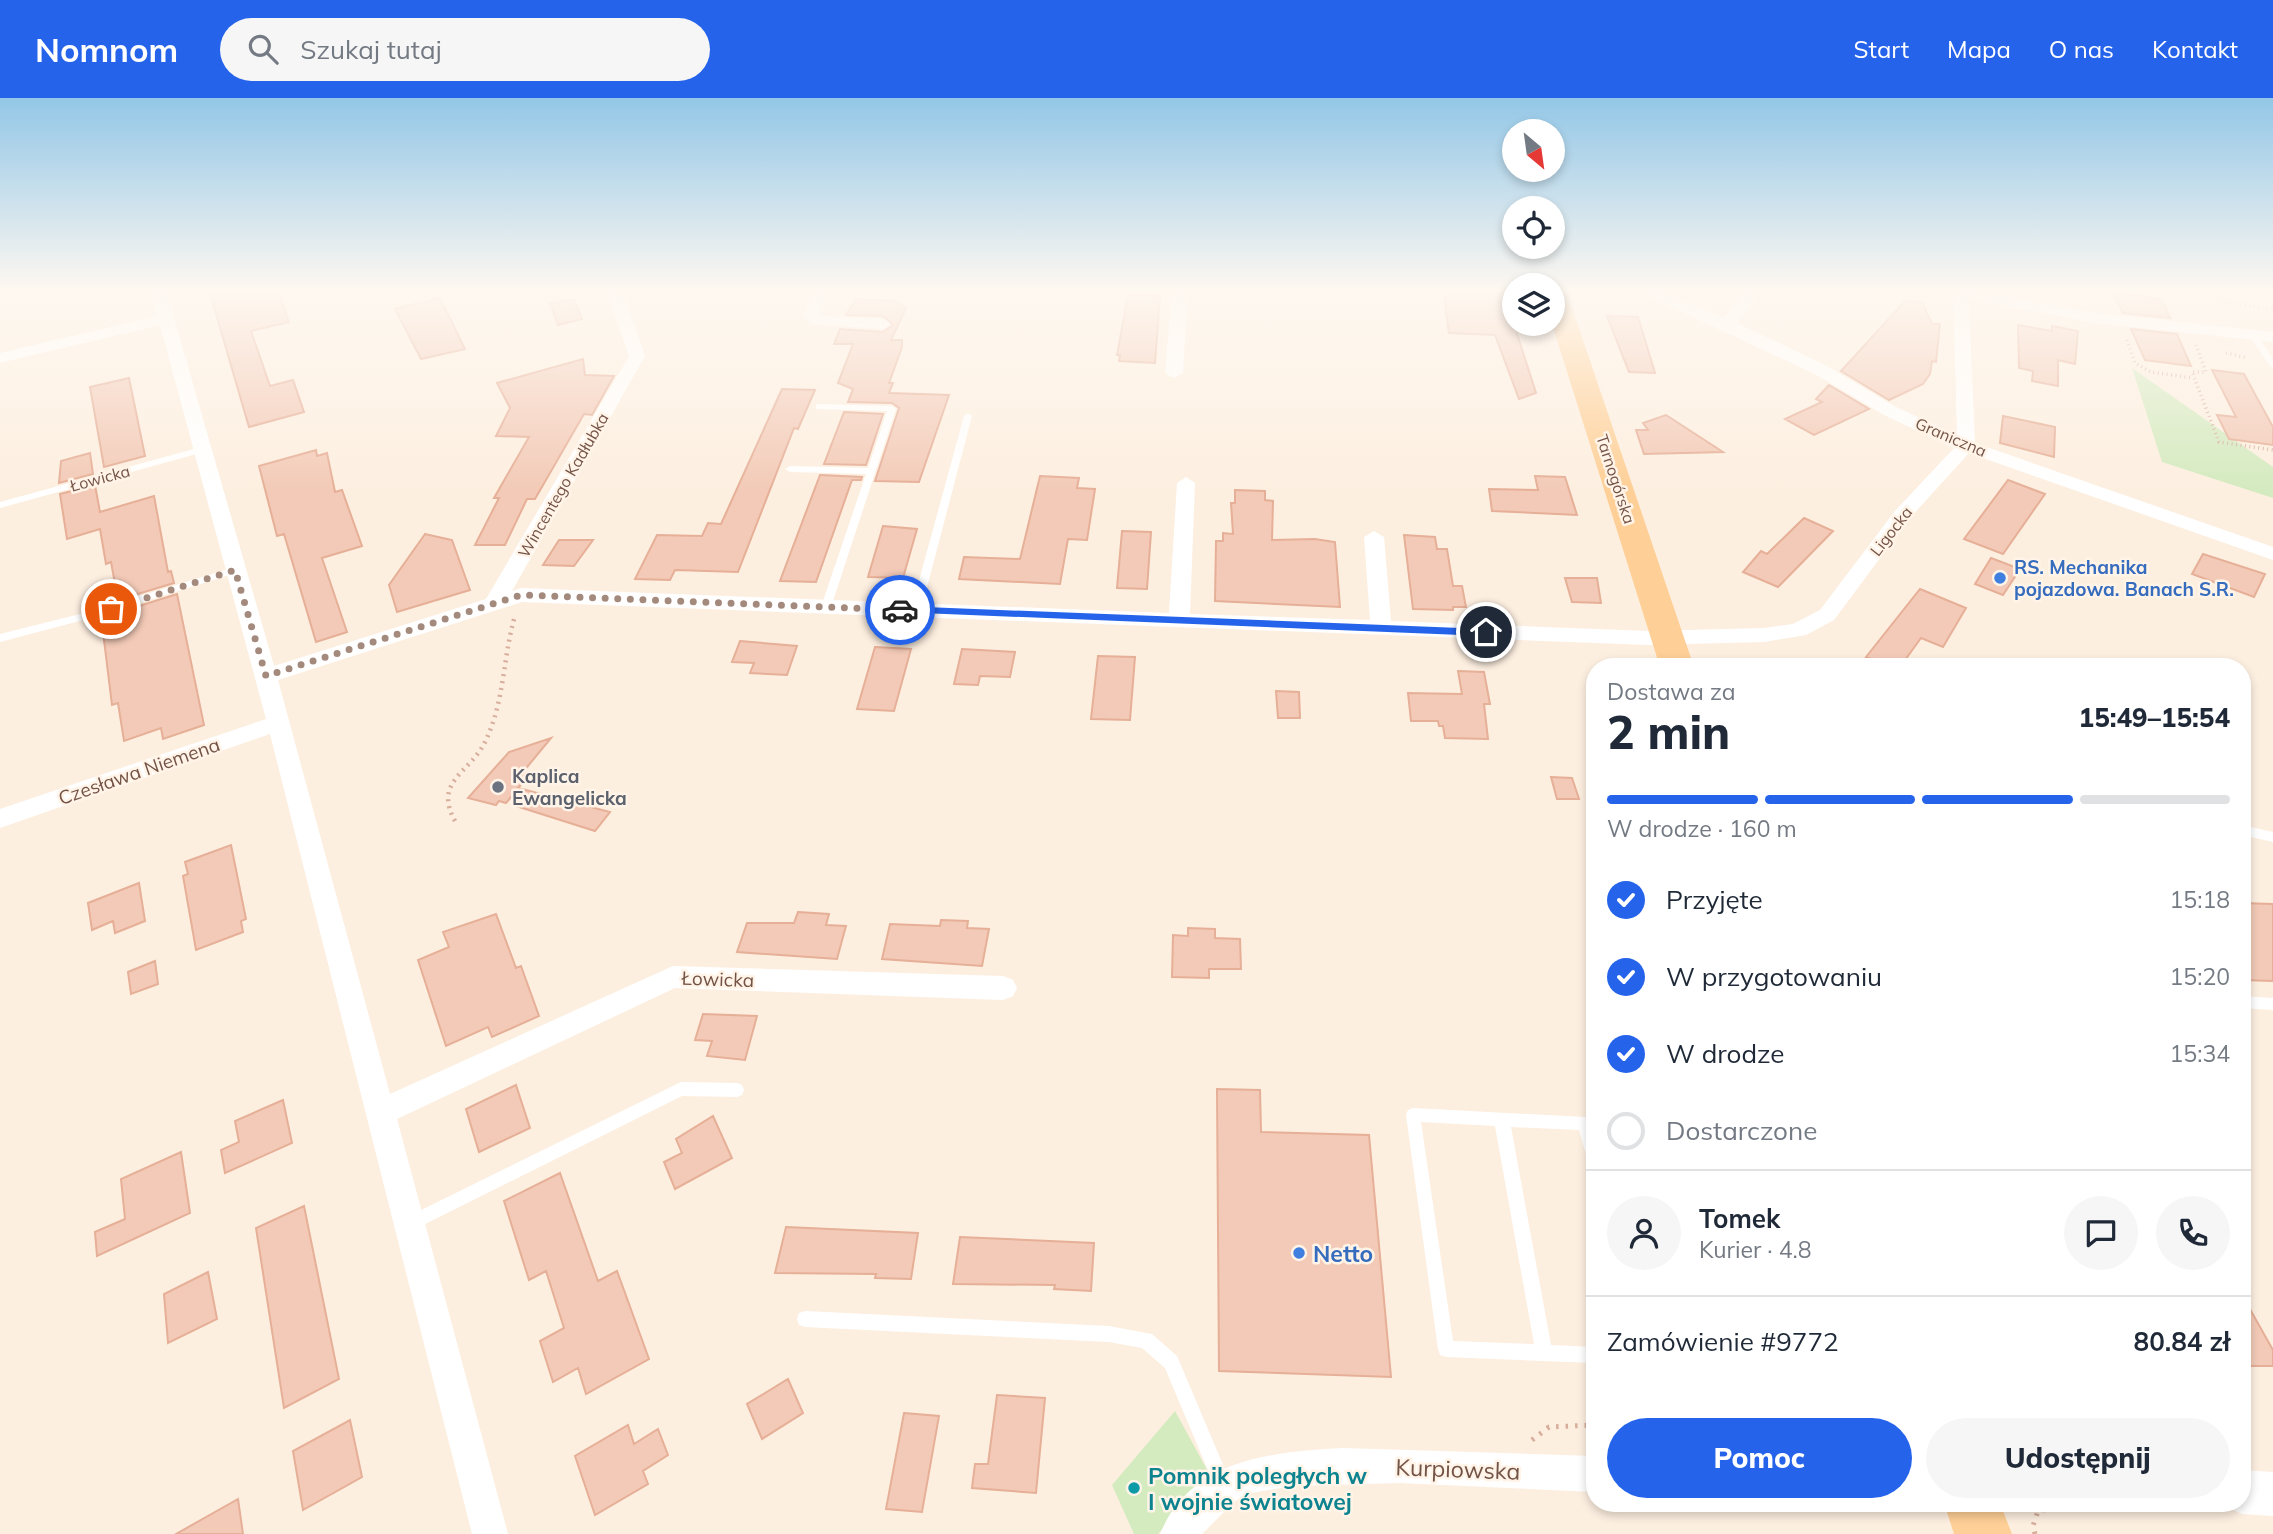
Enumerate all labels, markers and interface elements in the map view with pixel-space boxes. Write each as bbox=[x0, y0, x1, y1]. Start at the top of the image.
search box bbox=[220, 18, 710, 81]
text: Nomnom bbox=[35, 29, 178, 70]
icon: search bbox=[244, 30, 282, 68]
text: Szukaj tutaj bbox=[300, 33, 442, 66]
text: Start bbox=[1854, 34, 1909, 64]
text: Mapa bbox=[1947, 34, 2011, 64]
text: O nas bbox=[2049, 34, 2114, 64]
text: Kontakt bbox=[2152, 34, 2238, 64]
north arrow bbox=[1502, 119, 1564, 182]
map controls bbox=[1502, 119, 1565, 336]
button: locate bbox=[1502, 196, 1565, 259]
button: layers bbox=[1502, 273, 1565, 336]
street label: Wincentego Kadłubka bbox=[513, 409, 613, 561]
street label: Graniczna bbox=[1912, 413, 1990, 461]
street label: Tarnogórska bbox=[1592, 432, 1640, 526]
street label: Łowicka bbox=[67, 460, 132, 496]
street label: Ligocka bbox=[1866, 502, 1916, 560]
place label: RS. Mechanika pojazdowa. Banach S.R. bbox=[2014, 555, 2234, 601]
marker: RS. Mechanika pojazdowa. Banach S.R. bbox=[1992, 570, 2008, 586]
courier bbox=[865, 575, 935, 645]
pin bbox=[81, 579, 141, 639]
icon: bag bbox=[92, 590, 130, 628]
icon: car bbox=[881, 591, 919, 629]
pin bbox=[1456, 602, 1516, 662]
icon: home bbox=[1467, 613, 1505, 651]
text: Dostawa za bbox=[1607, 677, 1736, 706]
text: 15:49–15:54 bbox=[2079, 701, 2230, 734]
text: 2 min bbox=[1607, 703, 1730, 761]
street label: Czesława Niemena bbox=[55, 732, 223, 810]
place label: Kaplica Ewangelicka bbox=[512, 764, 627, 810]
marker: Kaplica Ewangelicka bbox=[490, 779, 506, 795]
text: W drodze · 160 m bbox=[1607, 814, 1797, 843]
icon: check bbox=[1607, 881, 1645, 919]
text: Przyjęte bbox=[1666, 883, 1763, 916]
text: 15:18 bbox=[2170, 885, 2230, 914]
icon: check bbox=[1607, 958, 1645, 996]
text: W przygotowaniu bbox=[1666, 960, 1882, 993]
text: 15:20 bbox=[2170, 962, 2230, 991]
street label: Łowicka bbox=[680, 966, 755, 992]
icon: check bbox=[1607, 1035, 1645, 1073]
text: W drodze bbox=[1666, 1037, 1784, 1070]
text: 15:34 bbox=[2170, 1039, 2230, 1068]
text: Dostarczone bbox=[1666, 1114, 1817, 1147]
button: person bbox=[1607, 1196, 1681, 1270]
button: chat bbox=[2064, 1196, 2138, 1270]
button: phone bbox=[2156, 1196, 2230, 1270]
text: Tomek bbox=[1699, 1202, 1780, 1235]
text: Kurier · 4.8 bbox=[1699, 1235, 1811, 1264]
place label: Netto bbox=[1313, 1239, 1373, 1268]
marker: Netto bbox=[1291, 1245, 1307, 1261]
text: Zamówienie #9772 bbox=[1607, 1325, 1839, 1358]
text: 80.84 zł bbox=[2134, 1325, 2230, 1358]
button: Pomoc bbox=[1607, 1418, 1912, 1498]
button: Udostępnij bbox=[1926, 1418, 2230, 1498]
street label: Kurpiowska bbox=[1395, 1452, 1521, 1486]
place label: Pomnik poległych w I wojnie światowej bbox=[1148, 1461, 1368, 1516]
marker: Pomnik poległych w I wojnie światowej bbox=[1126, 1480, 1142, 1496]

